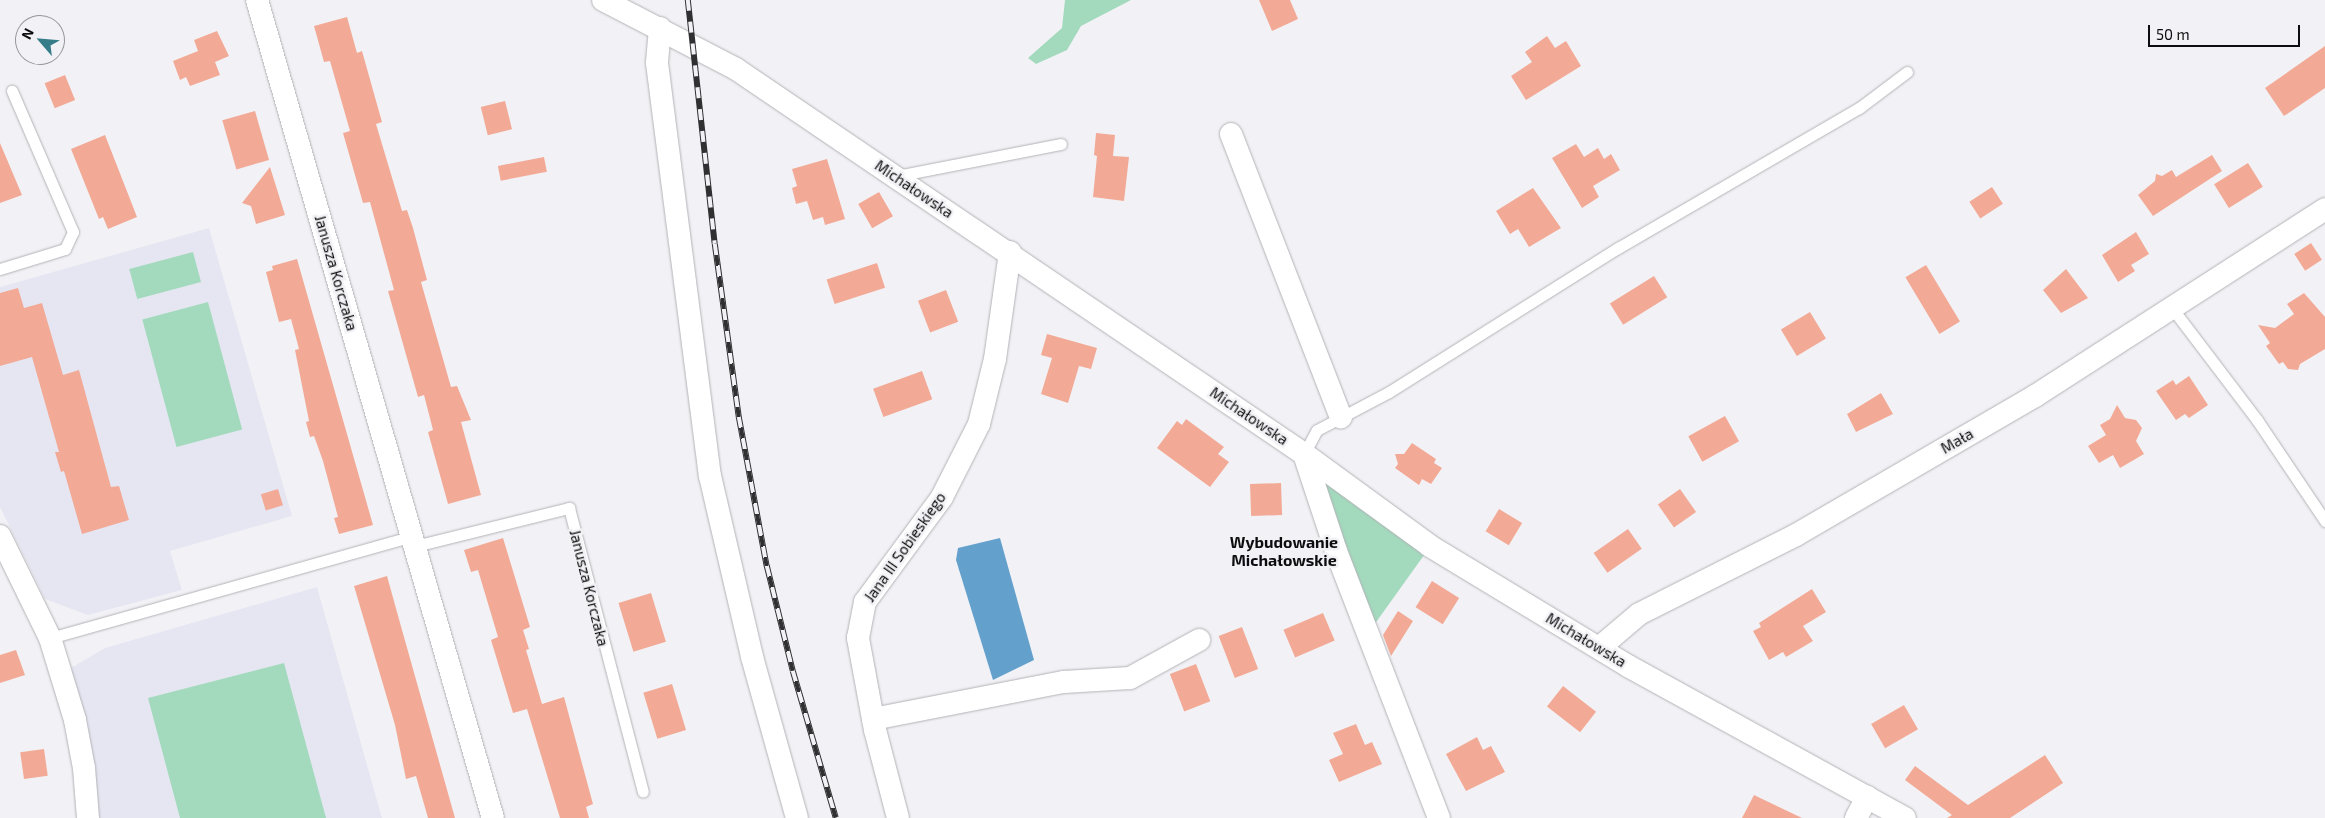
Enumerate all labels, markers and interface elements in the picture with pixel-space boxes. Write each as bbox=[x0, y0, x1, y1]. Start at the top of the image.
north arrow bbox=[15, 15, 65, 65]
scale bar bbox=[2150, 15, 2302, 47]
text: N bbox=[17, 25, 37, 42]
text: 50 m bbox=[2156, 25, 2190, 43]
street label: Michałowska bbox=[871, 156, 957, 222]
street label: Janusza Korczaka bbox=[311, 213, 361, 333]
street label: Michałowska bbox=[1206, 383, 1292, 449]
street label: Mała bbox=[1938, 425, 1976, 457]
street label: Jana III Sobieskiego bbox=[860, 489, 950, 605]
street label: Janusza Korczaka bbox=[566, 528, 612, 648]
district label: Wybudowanie Michałowskie bbox=[1230, 532, 1338, 570]
street label: Michałowska bbox=[1543, 609, 1629, 671]

